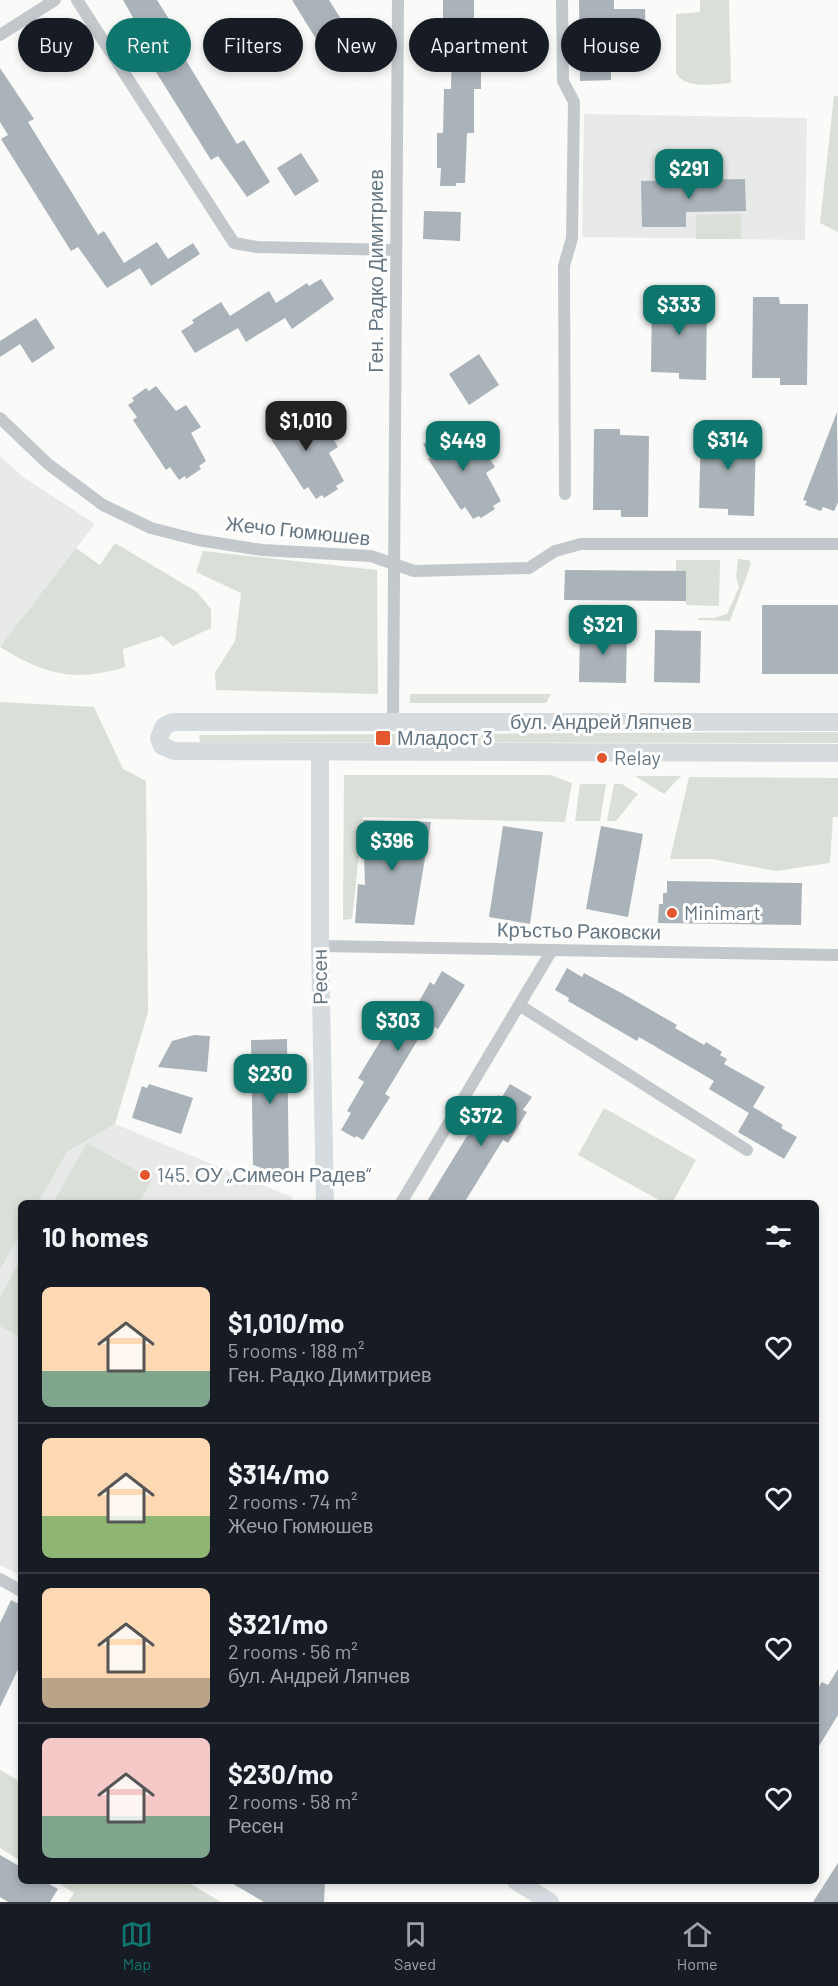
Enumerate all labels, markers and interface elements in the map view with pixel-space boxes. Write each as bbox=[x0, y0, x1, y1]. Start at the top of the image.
chip: Buy bbox=[18, 18, 94, 72]
chip: Rent bbox=[106, 18, 191, 72]
chip: Filters bbox=[203, 18, 303, 72]
chip: New bbox=[315, 18, 397, 72]
chip: Apartment bbox=[409, 18, 549, 72]
chip: House bbox=[561, 18, 661, 72]
pin: $291 bbox=[653, 149, 725, 200]
text: $291 bbox=[669, 156, 709, 180]
street label: Ген. Радко Димитриев bbox=[363, 169, 387, 373]
pin: $333 bbox=[643, 285, 715, 336]
text: $333 bbox=[657, 292, 701, 316]
pin: $1,010 bbox=[257, 401, 355, 452]
text: $1,010 bbox=[280, 408, 332, 432]
pin: $314 bbox=[692, 420, 764, 471]
pin: $449 bbox=[427, 421, 499, 472]
text: $314 bbox=[707, 427, 749, 451]
text: $449 bbox=[440, 428, 486, 452]
street label: Жечо Гюмюшев bbox=[225, 510, 372, 550]
pin: $321 bbox=[567, 605, 639, 656]
text: $321 bbox=[583, 612, 623, 636]
street label: бул. Андрей Ляпчев bbox=[510, 709, 692, 733]
place label: Младост 3 bbox=[397, 725, 493, 749]
marker: Младост 3 bbox=[374, 729, 392, 747]
place label: Relay bbox=[614, 745, 661, 769]
marker: Relay bbox=[595, 751, 609, 765]
pin: $396 bbox=[356, 821, 428, 872]
text: $396 bbox=[370, 828, 414, 852]
place label: Minimart bbox=[684, 900, 761, 924]
marker: Minimart bbox=[665, 906, 679, 920]
street label: Кръстьо Раковски bbox=[497, 917, 661, 943]
street label: Ресен bbox=[307, 949, 331, 1005]
pin: $303 bbox=[362, 1001, 434, 1052]
text: $303 bbox=[376, 1008, 420, 1032]
pin: $230 bbox=[234, 1054, 306, 1105]
text: $230 bbox=[248, 1061, 292, 1085]
pin: $372 bbox=[445, 1096, 517, 1147]
text: $372 bbox=[459, 1103, 503, 1127]
place label: 145. ОУ „Симеон Радев“ bbox=[157, 1162, 372, 1186]
marker: 145. ОУ „Симеон Радев“ bbox=[138, 1168, 152, 1182]
icon: filters bbox=[762, 1220, 795, 1253]
text: 10 homes bbox=[42, 1221, 149, 1252]
text: $1,010/mo bbox=[228, 1307, 345, 1338]
icon: home bbox=[90, 1311, 162, 1383]
icon: heart bbox=[762, 1331, 795, 1364]
text: 5 rooms · 188 m² bbox=[228, 1338, 365, 1362]
text: Ген. Радко Димитриев bbox=[228, 1362, 432, 1386]
text: $314/mo bbox=[228, 1458, 329, 1489]
icon: home bbox=[90, 1462, 162, 1534]
icon: heart bbox=[762, 1482, 795, 1515]
text: 2 rooms · 74 m² bbox=[228, 1489, 358, 1513]
text: Жечо Гюмюшев bbox=[228, 1513, 373, 1537]
text: $321/mo bbox=[228, 1608, 328, 1639]
icon: home bbox=[90, 1612, 162, 1684]
icon: heart bbox=[762, 1632, 795, 1665]
text: 2 rooms · 56 m² bbox=[228, 1639, 358, 1663]
text: бул. Андрей Ляпчев bbox=[228, 1663, 410, 1687]
text: $230/mo bbox=[228, 1758, 334, 1789]
icon: home bbox=[90, 1762, 162, 1834]
icon: heart bbox=[762, 1782, 795, 1815]
text: 2 rooms · 58 m² bbox=[228, 1789, 358, 1813]
text: Ресен bbox=[228, 1813, 284, 1837]
tab: Map bbox=[120, 1918, 153, 1973]
tab: Saved bbox=[394, 1918, 436, 1973]
tab: Home bbox=[677, 1918, 718, 1973]

